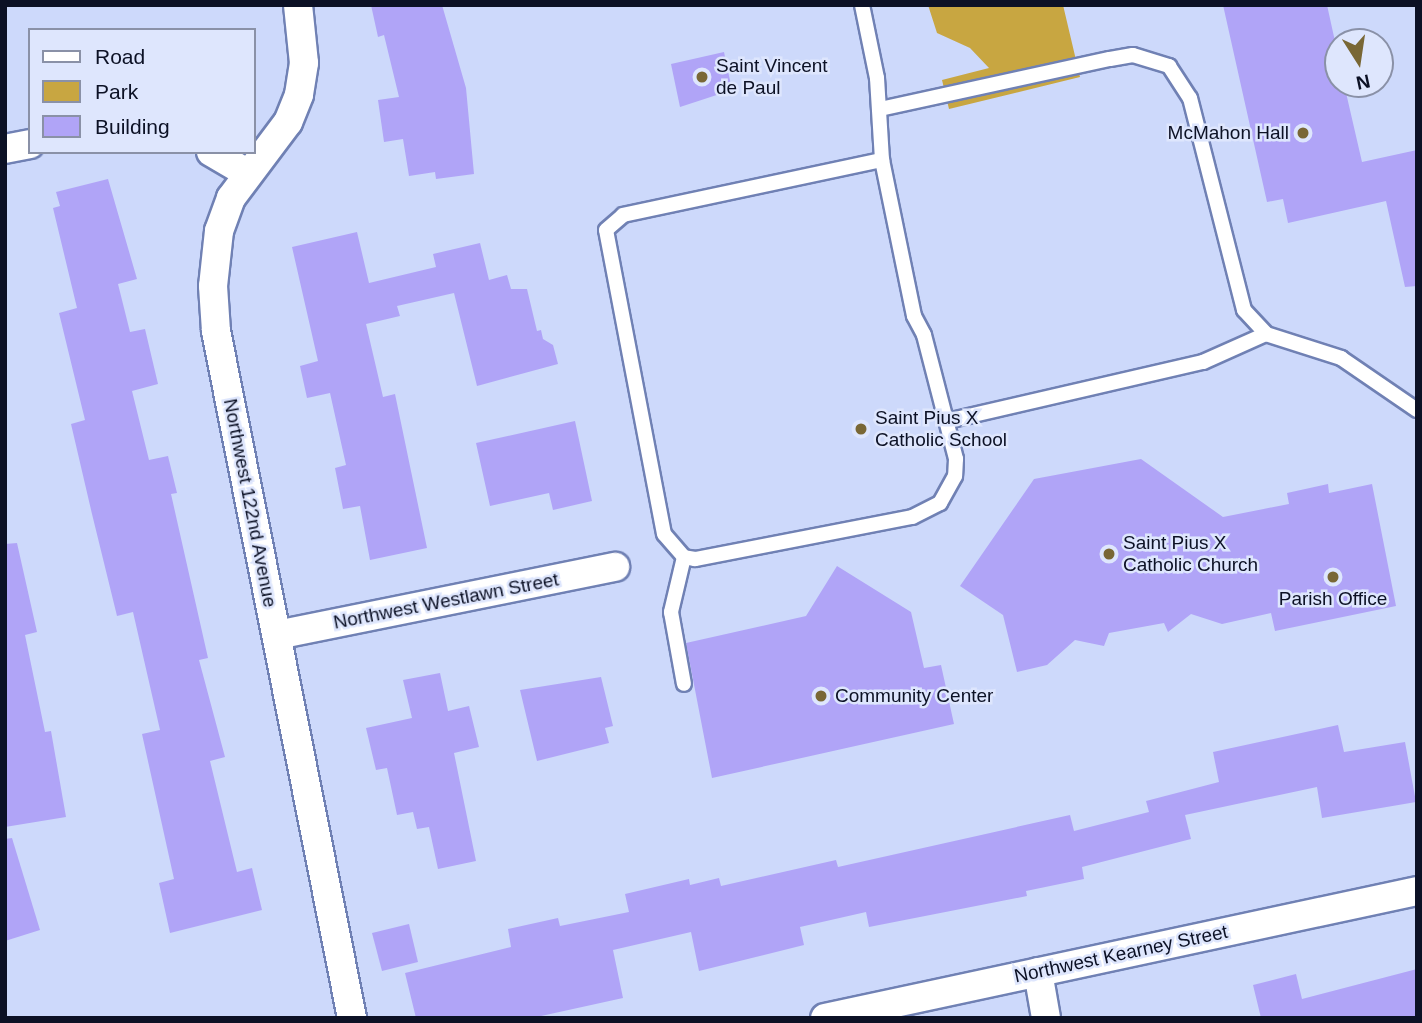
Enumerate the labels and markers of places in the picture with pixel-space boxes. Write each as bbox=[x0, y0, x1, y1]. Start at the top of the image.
place label: Saint Vincent de Paul bbox=[716, 55, 828, 99]
marker: Saint Vincent de Paul bbox=[694, 69, 710, 85]
place label: McMahon Hall bbox=[1168, 122, 1289, 144]
marker: McMahon Hall bbox=[1295, 125, 1311, 141]
place label: Saint Pius X Catholic School bbox=[875, 407, 1007, 451]
marker: Saint Pius X Catholic School bbox=[853, 421, 869, 437]
place label: Saint Pius X Catholic Church bbox=[1123, 532, 1258, 576]
marker: Saint Pius X Catholic Church bbox=[1101, 546, 1117, 562]
marker: Parish Office bbox=[1325, 569, 1341, 585]
place label: Parish Office bbox=[1279, 588, 1387, 610]
place label: Community Center bbox=[835, 685, 993, 707]
marker: Community Center bbox=[813, 688, 829, 704]

